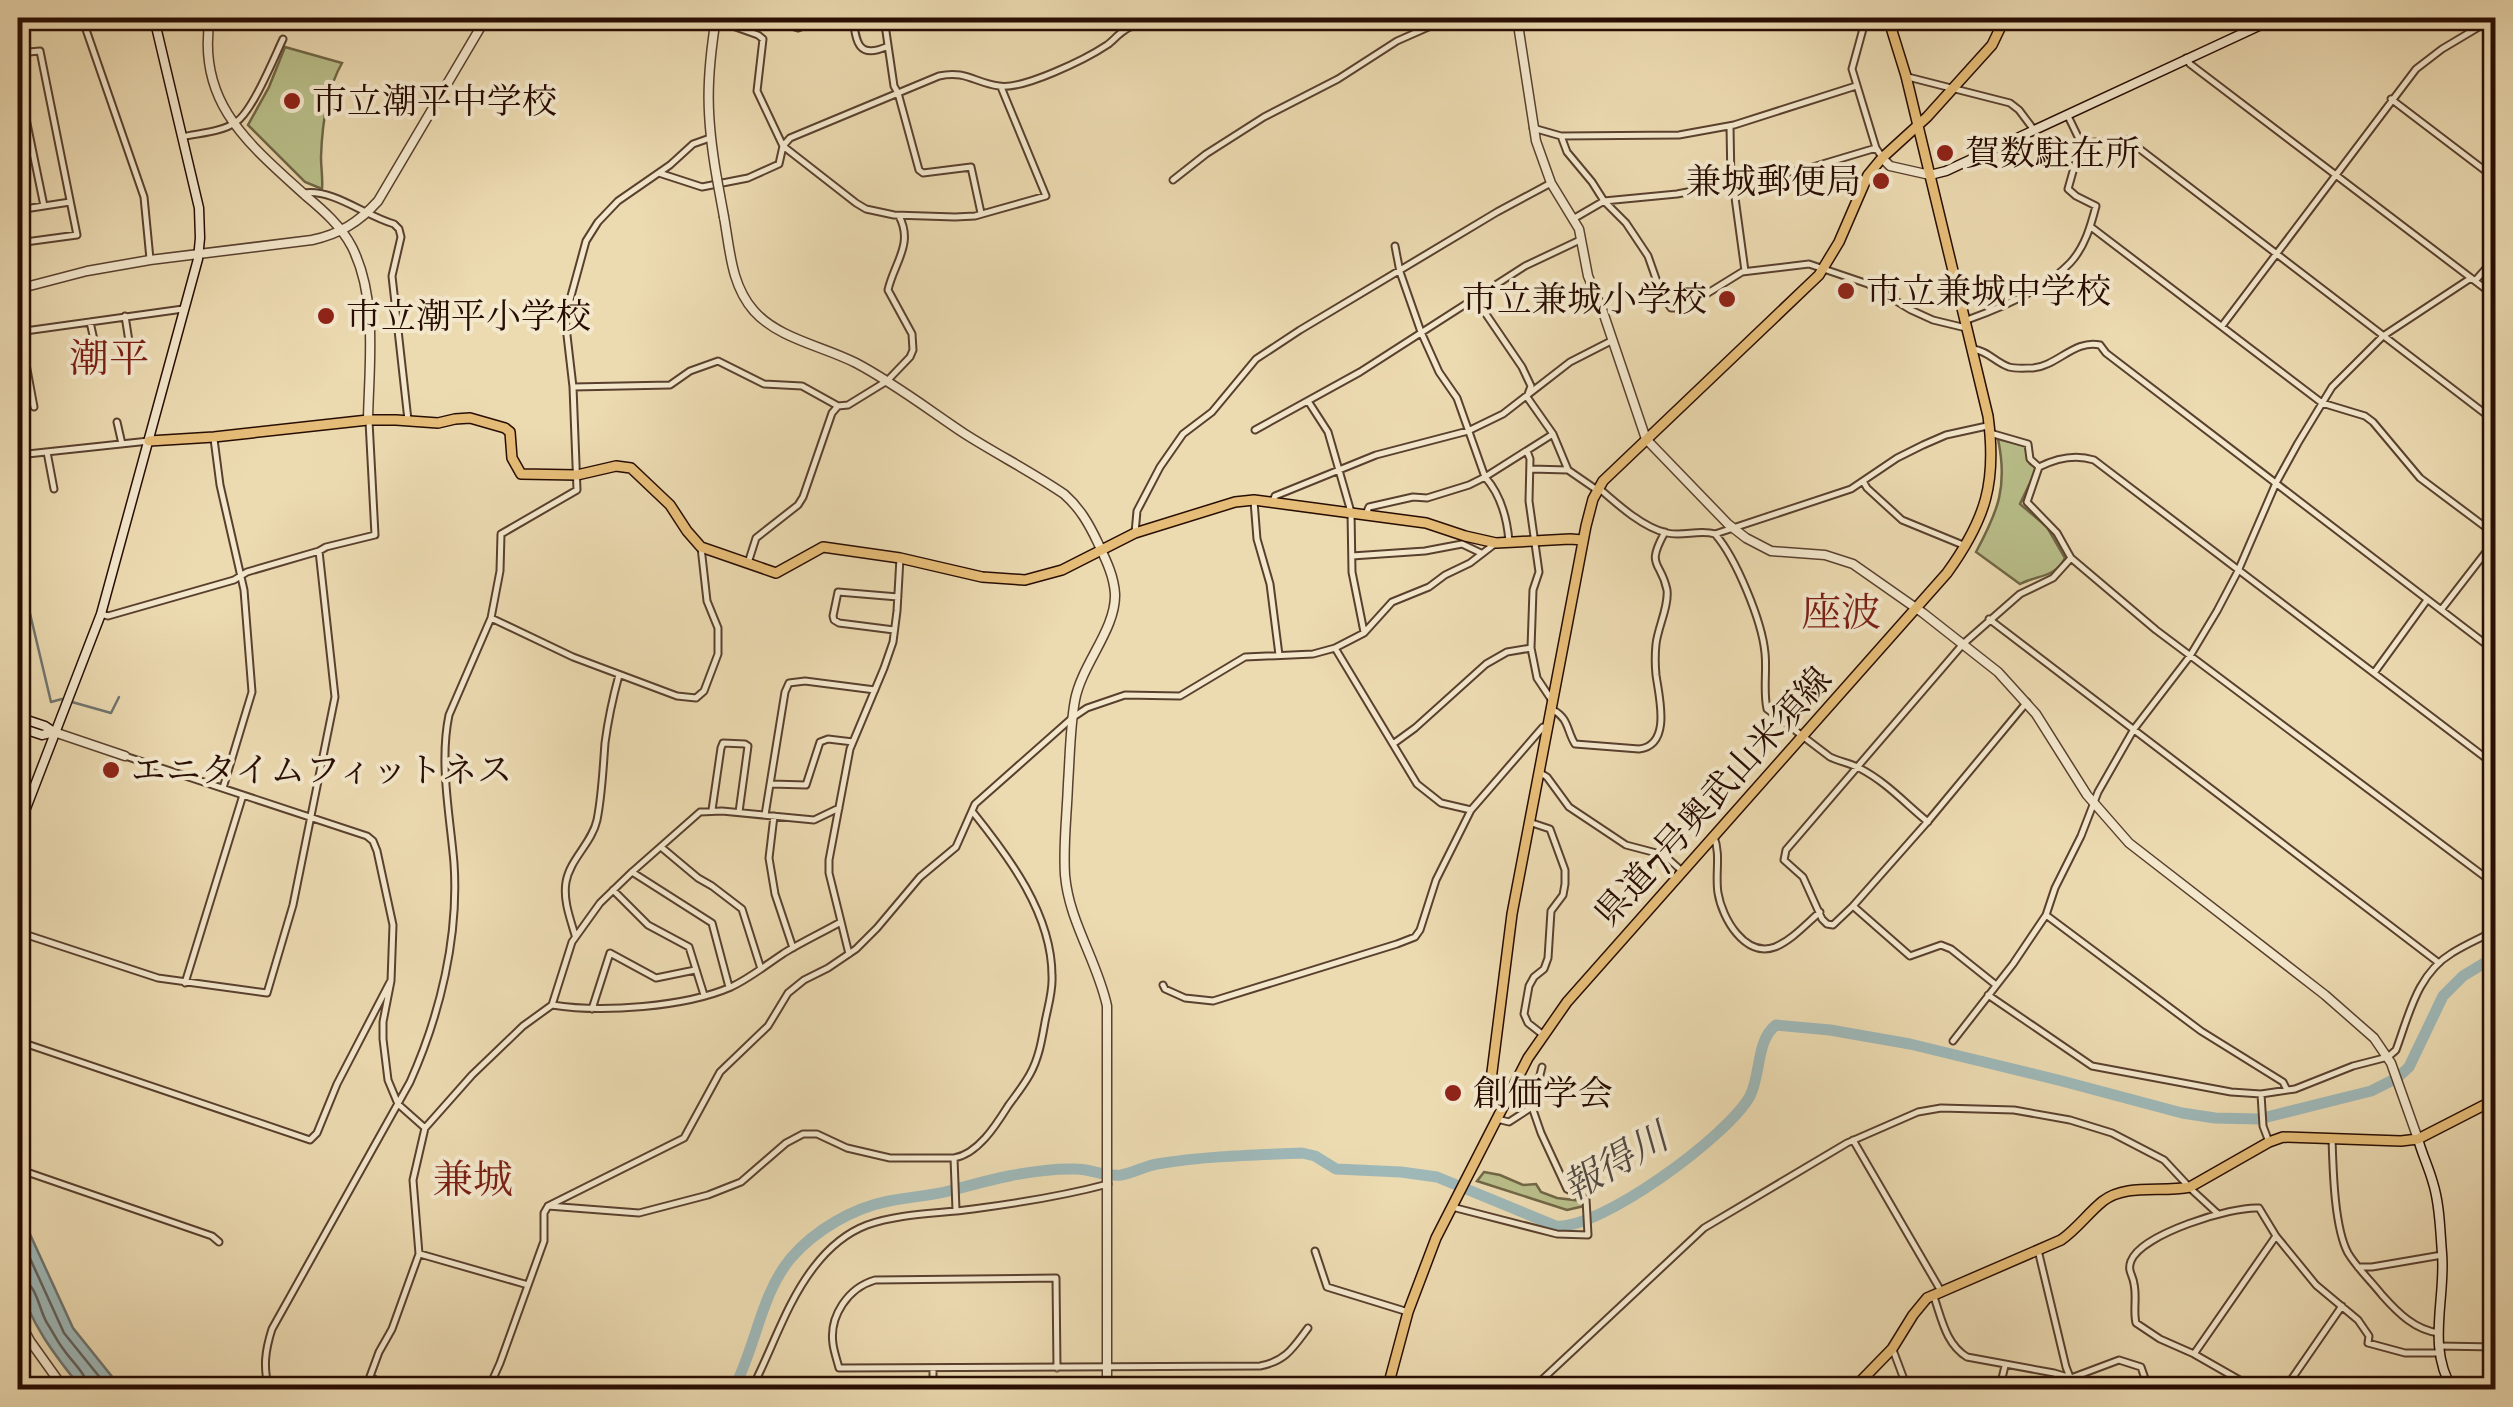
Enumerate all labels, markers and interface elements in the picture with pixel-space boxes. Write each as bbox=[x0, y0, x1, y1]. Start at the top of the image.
place label: 市立潮平中学校 bbox=[312, 81, 557, 125]
marker: 市立潮平中学校 bbox=[281, 90, 303, 112]
place label: 賀数駐在所 bbox=[1965, 133, 2140, 177]
marker: 賀数駐在所 bbox=[1934, 142, 1956, 164]
place label: 兼城郵便局 bbox=[1686, 161, 1861, 205]
marker: 兼城郵便局 bbox=[1870, 170, 1892, 192]
place label: 市立兼城中学校 bbox=[1866, 271, 2111, 315]
place label: 市立兼城小学校 bbox=[1462, 279, 1707, 323]
marker: 市立兼城中学校 bbox=[1835, 280, 1857, 302]
marker: 市立兼城小学校 bbox=[1716, 288, 1738, 310]
place label: 市立潮平小学校 bbox=[346, 296, 591, 340]
marker: 市立潮平小学校 bbox=[315, 305, 337, 327]
district label: 潮平 bbox=[69, 336, 149, 386]
district label: 座波 bbox=[1801, 590, 1881, 640]
street label: 県道7号奥武山米須線 bbox=[1587, 659, 1842, 936]
place label: エニタイムフィットネス bbox=[131, 750, 512, 794]
marker: エニタイムフィットネス bbox=[100, 759, 122, 781]
place label: 創価学会 bbox=[1473, 1073, 1613, 1117]
marker: 創価学会 bbox=[1442, 1082, 1464, 1104]
water label: 報得川 bbox=[1555, 1112, 1681, 1213]
district label: 兼城 bbox=[433, 1157, 513, 1207]

